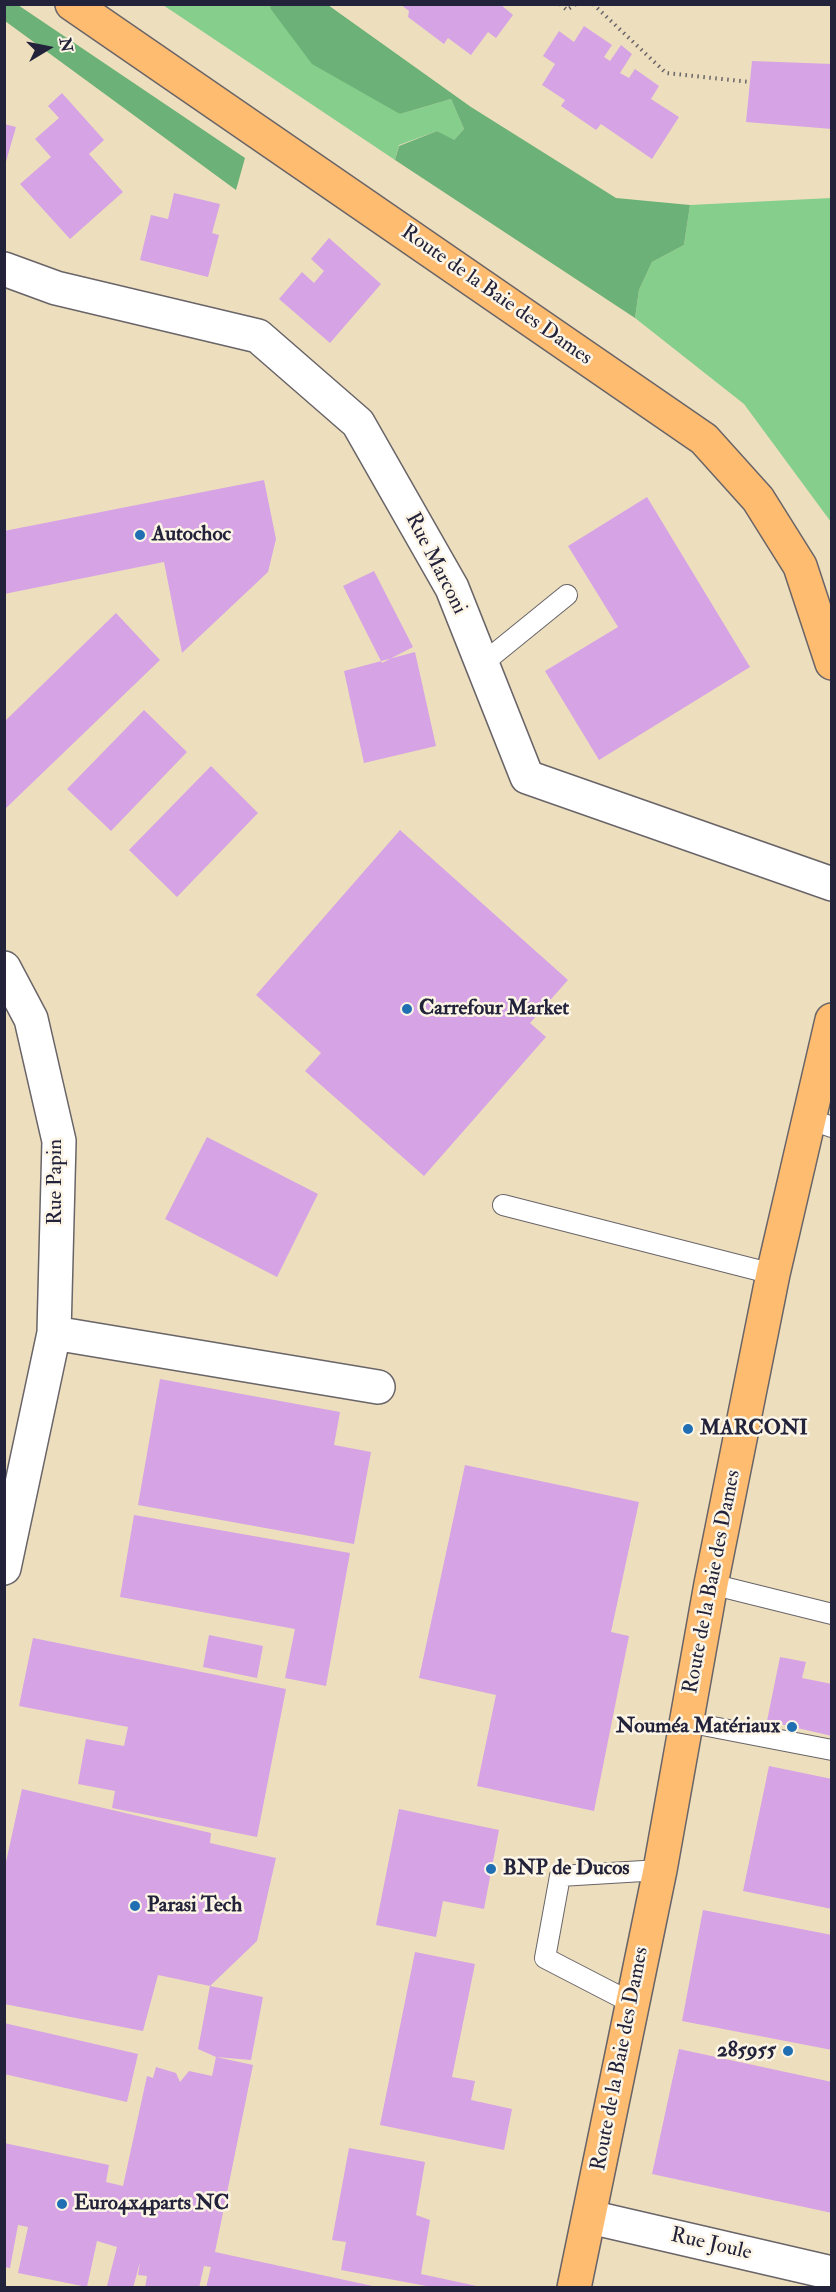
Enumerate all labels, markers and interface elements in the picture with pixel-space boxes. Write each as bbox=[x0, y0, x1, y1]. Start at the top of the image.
north arrow bbox=[18, 18, 78, 78]
text: N bbox=[55, 36, 77, 54]
street label: Route de la Baie des Dames bbox=[396, 220, 596, 372]
street label: Rue Marconi bbox=[399, 509, 471, 619]
place label: Autochoc bbox=[152, 522, 231, 548]
marker: Autochoc bbox=[133, 528, 147, 542]
place label: Carrefour Market bbox=[419, 996, 569, 1022]
marker: Carrefour Market bbox=[400, 1002, 414, 1016]
street label: Rue Papin bbox=[43, 1139, 69, 1225]
place label: MARCONI bbox=[700, 1416, 808, 1442]
marker: MARCONI bbox=[681, 1422, 695, 1436]
street label: Route de la Baie des Dames bbox=[679, 1468, 747, 1696]
place label: Nouméa Matériaux bbox=[616, 1714, 780, 1740]
marker: Nouméa Matériaux bbox=[785, 1720, 799, 1734]
place label: BNP de Ducos bbox=[503, 1856, 629, 1882]
marker: BNP de Ducos bbox=[484, 1862, 498, 1876]
place label: Parasi Tech bbox=[147, 1893, 242, 1919]
marker: Parasi Tech bbox=[128, 1899, 142, 1913]
street label: Route de la Baie des Dames bbox=[587, 1945, 655, 2173]
place label: 285955 bbox=[717, 2038, 776, 2064]
marker: 285955 bbox=[781, 2044, 795, 2058]
place label: Euro4x4parts NC bbox=[74, 2191, 229, 2217]
marker: Euro4x4parts NC bbox=[55, 2197, 69, 2211]
street label: Rue Joule bbox=[668, 2223, 754, 2267]

